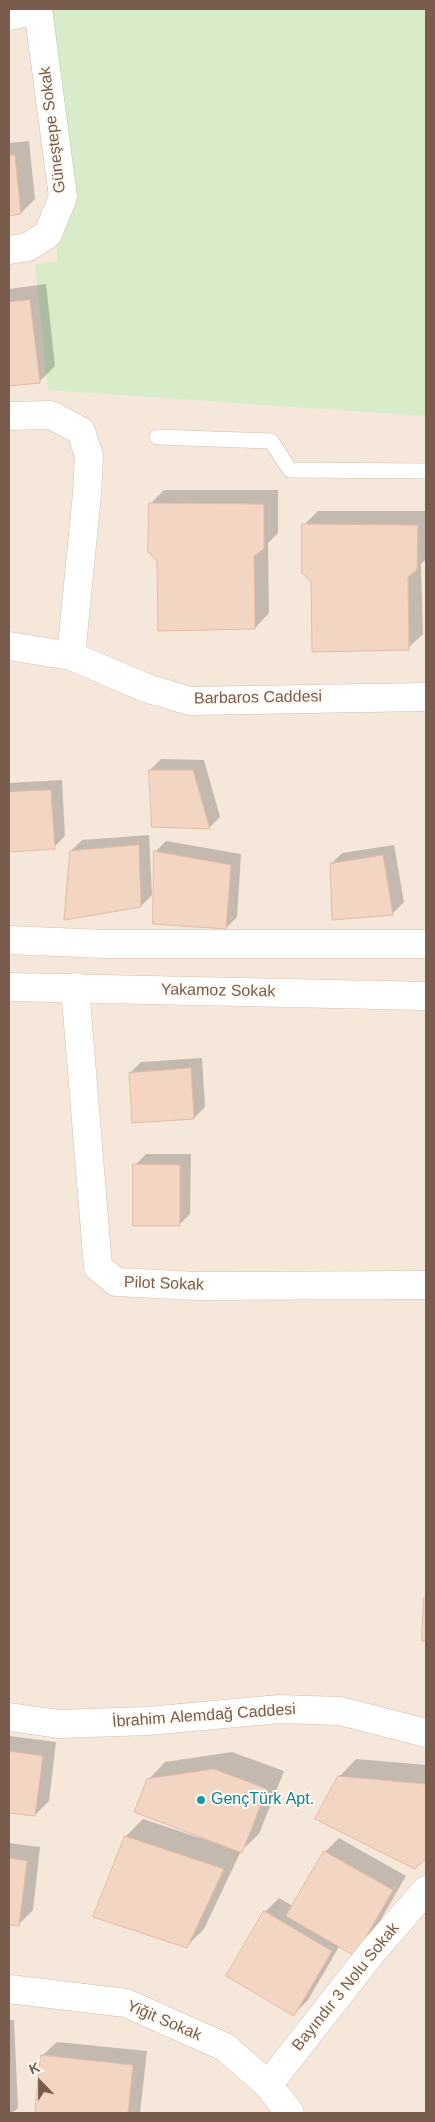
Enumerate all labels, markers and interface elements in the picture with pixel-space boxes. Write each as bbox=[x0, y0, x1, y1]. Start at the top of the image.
street label: Güneştepe Sokak bbox=[36, 66, 70, 194]
street label: Barbaros Caddesi bbox=[194, 687, 322, 709]
street label: Yakamoz Sokak bbox=[161, 980, 275, 1002]
street label: Pilot Sokak bbox=[124, 1273, 204, 1295]
street label: İbrahim Alemdağ Caddesi bbox=[112, 1700, 296, 1732]
place label: GençTürk Apt. bbox=[211, 1790, 314, 1810]
marker: GençTürk Apt. bbox=[195, 1794, 207, 1806]
street label: Bayındır 3 Nolu Sokak bbox=[288, 1919, 404, 2055]
street label: Yiğit Sokak bbox=[124, 1997, 204, 2045]
north arrow bbox=[15, 2057, 65, 2107]
text: K bbox=[27, 2059, 42, 2077]

